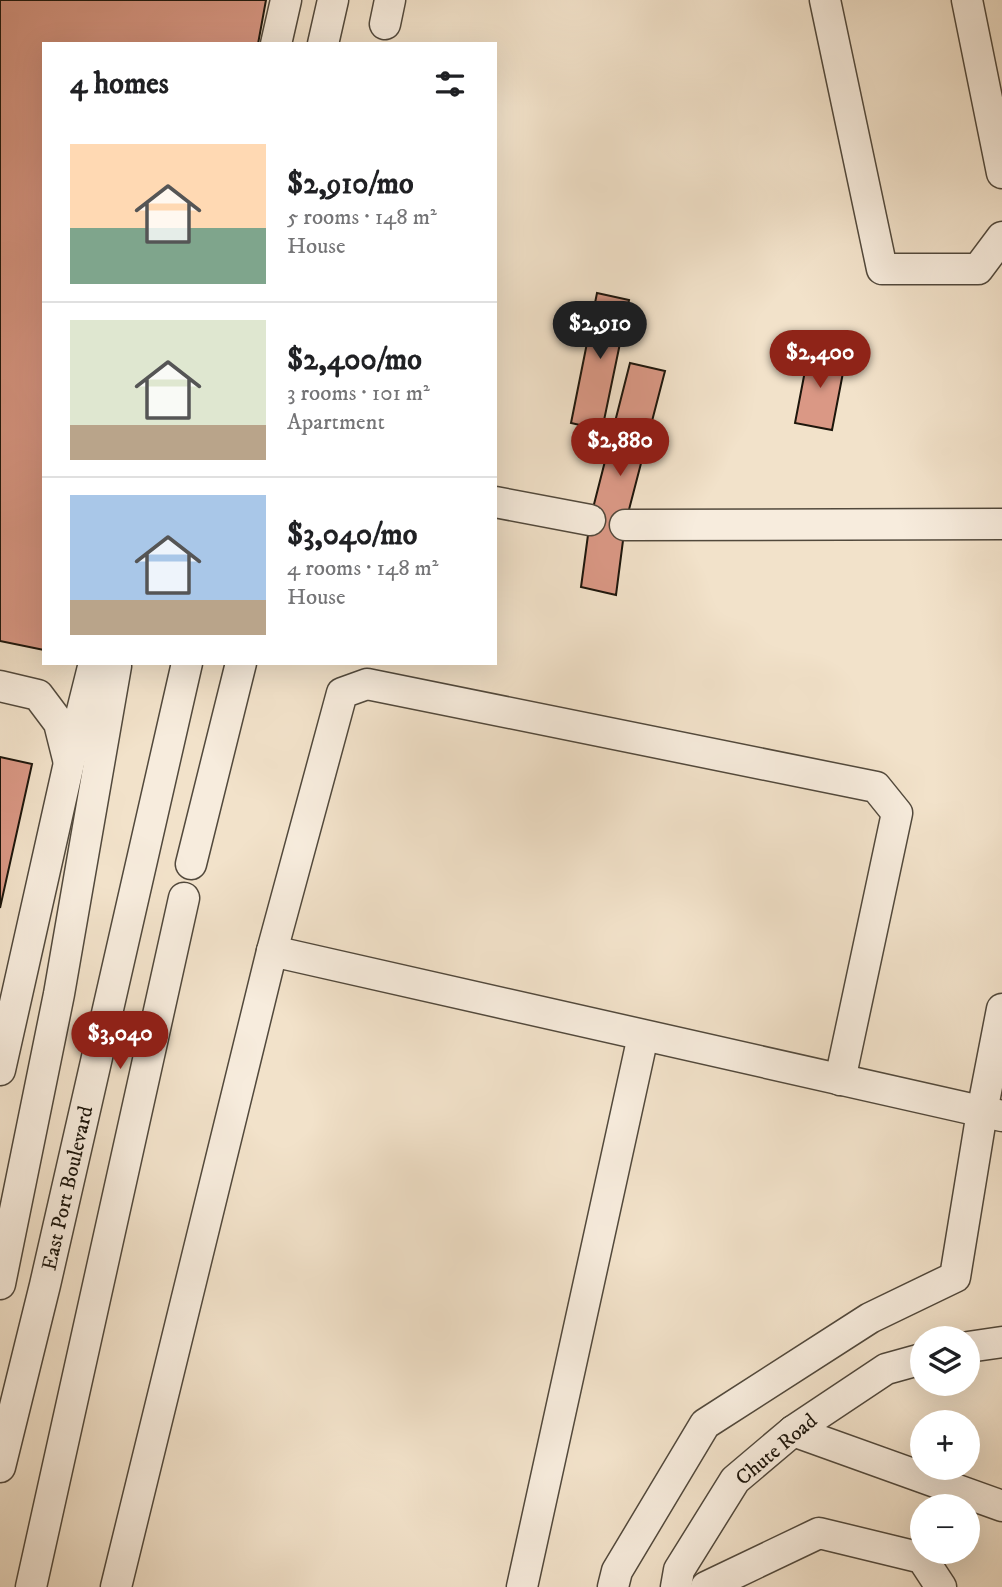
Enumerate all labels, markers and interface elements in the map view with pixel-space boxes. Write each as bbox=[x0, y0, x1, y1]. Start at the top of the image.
icon: filters bbox=[431, 65, 469, 103]
text: 4 homes bbox=[70, 66, 169, 103]
text: $2,910/mo bbox=[287, 166, 414, 203]
icon: home bbox=[126, 172, 210, 256]
text: 5 rooms · 148 m² bbox=[287, 203, 437, 232]
text: House bbox=[287, 232, 345, 261]
pin: $2,910 bbox=[543, 302, 657, 361]
text: $2,910 bbox=[569, 309, 631, 338]
pin: $2,400 bbox=[763, 330, 877, 390]
text: $2,400 bbox=[786, 338, 854, 367]
text: $2,400/mo bbox=[287, 342, 422, 379]
icon: home bbox=[126, 348, 210, 432]
text: 3 rooms · 101 m² bbox=[287, 379, 430, 408]
text: Apartment bbox=[287, 408, 385, 437]
pin: $2,880 bbox=[563, 419, 677, 478]
text: $2,880 bbox=[587, 426, 653, 455]
text: $3,040/mo bbox=[287, 517, 417, 554]
icon: home bbox=[126, 523, 210, 607]
text: 4 rooms · 148 m² bbox=[287, 554, 439, 583]
text: House bbox=[287, 583, 345, 612]
pin: $3,040 bbox=[63, 1012, 177, 1071]
text: $3,040 bbox=[87, 1019, 153, 1048]
street label: East Port Boulevard bbox=[36, 1103, 100, 1273]
map controls bbox=[910, 1326, 980, 1564]
button: layers bbox=[910, 1326, 980, 1396]
street label: Chute Road bbox=[731, 1408, 823, 1491]
button: + bbox=[910, 1410, 980, 1480]
button: − bbox=[910, 1494, 980, 1564]

